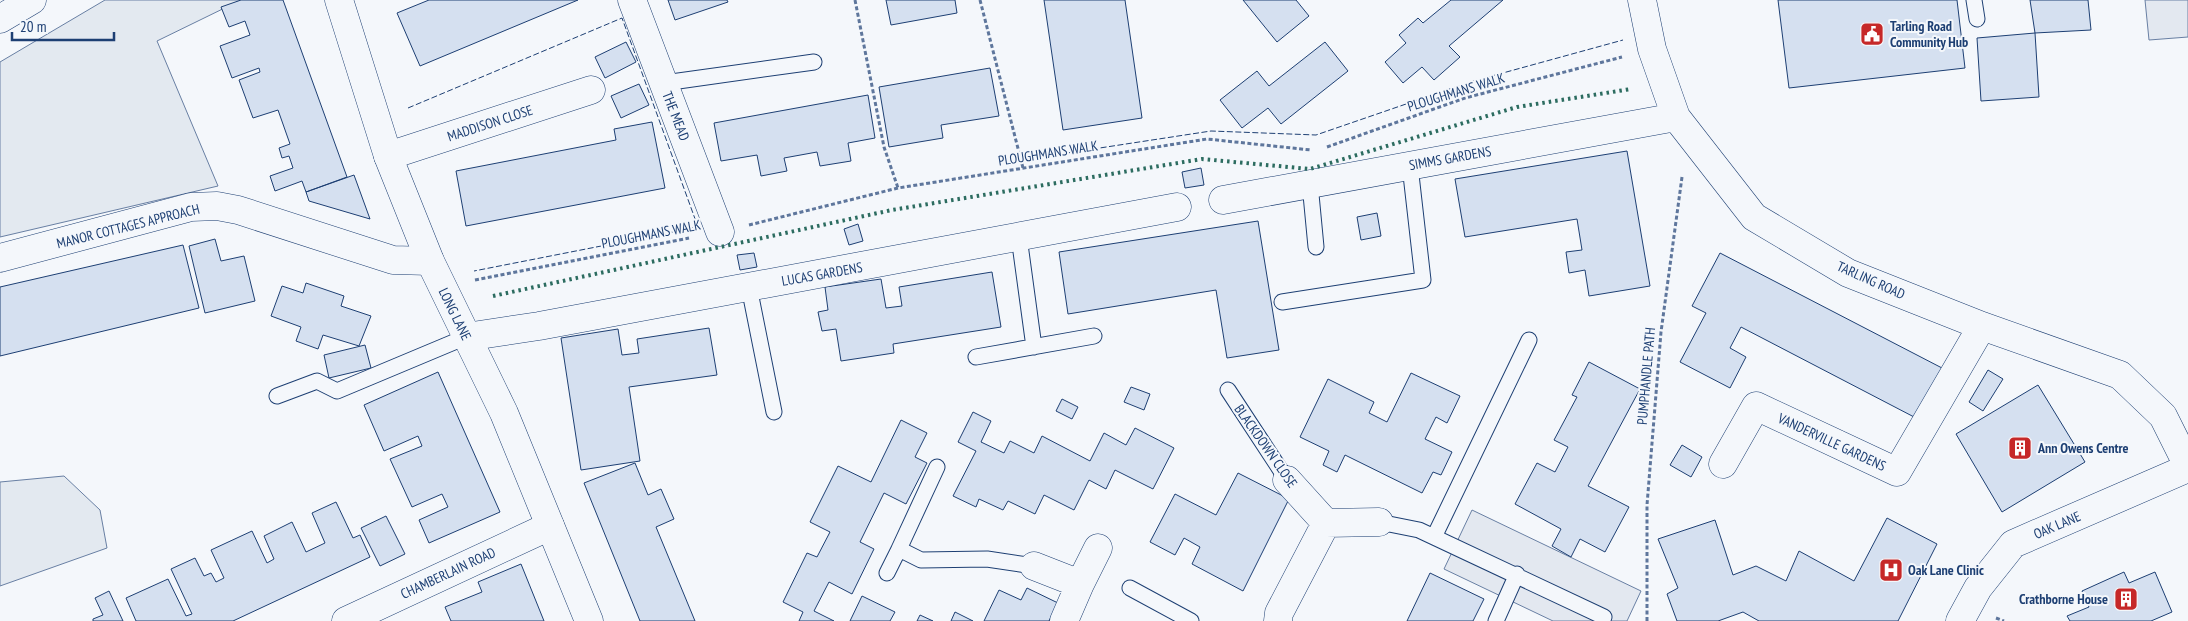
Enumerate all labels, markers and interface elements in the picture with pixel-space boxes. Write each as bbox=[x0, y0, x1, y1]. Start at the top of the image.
scale bar bbox=[12, 10, 115, 42]
text: 20 m bbox=[20, 17, 46, 36]
place label: Tarling Road Community Hub bbox=[1890, 17, 1968, 51]
public building icon: Tarling Road Community Hub bbox=[1859, 21, 1885, 47]
street label: PLOUGHMANS WALK bbox=[1405, 69, 1507, 115]
street label: THE MEAD bbox=[658, 89, 694, 143]
street label: MADDISON CLOSE bbox=[445, 101, 535, 145]
street label: PLOUGHMANS WALK bbox=[997, 136, 1099, 170]
street label: SIMMS GARDENS bbox=[1407, 142, 1493, 174]
street label: MANOR COTTAGES APPROACH bbox=[55, 200, 201, 252]
street label: PLOUGHMANS WALK bbox=[600, 216, 702, 252]
street label: TARLING ROAD bbox=[1834, 257, 1908, 303]
street label: LUCAS GARDENS bbox=[780, 258, 864, 290]
street label: LONG LANE bbox=[435, 285, 475, 343]
street label: PUMPHANDLE PATH bbox=[1633, 326, 1659, 426]
street label: BLACKDOWN CLOSE bbox=[1231, 401, 1301, 491]
street label: VANDERVILLE GARDENS bbox=[1774, 409, 1889, 475]
building icon: Ann Owens Centre bbox=[2007, 435, 2033, 461]
place label: Ann Owens Centre bbox=[2037, 439, 2129, 457]
street label: OAK LANE bbox=[2031, 507, 2083, 543]
street label: CHAMBERLAIN ROAD bbox=[398, 543, 498, 603]
hospital icon: Oak Lane Clinic bbox=[1878, 557, 1904, 583]
place label: Oak Lane Clinic bbox=[1908, 561, 1984, 579]
building icon: Crathborne House bbox=[2113, 586, 2139, 612]
place label: Crathborne House bbox=[2019, 590, 2108, 608]

